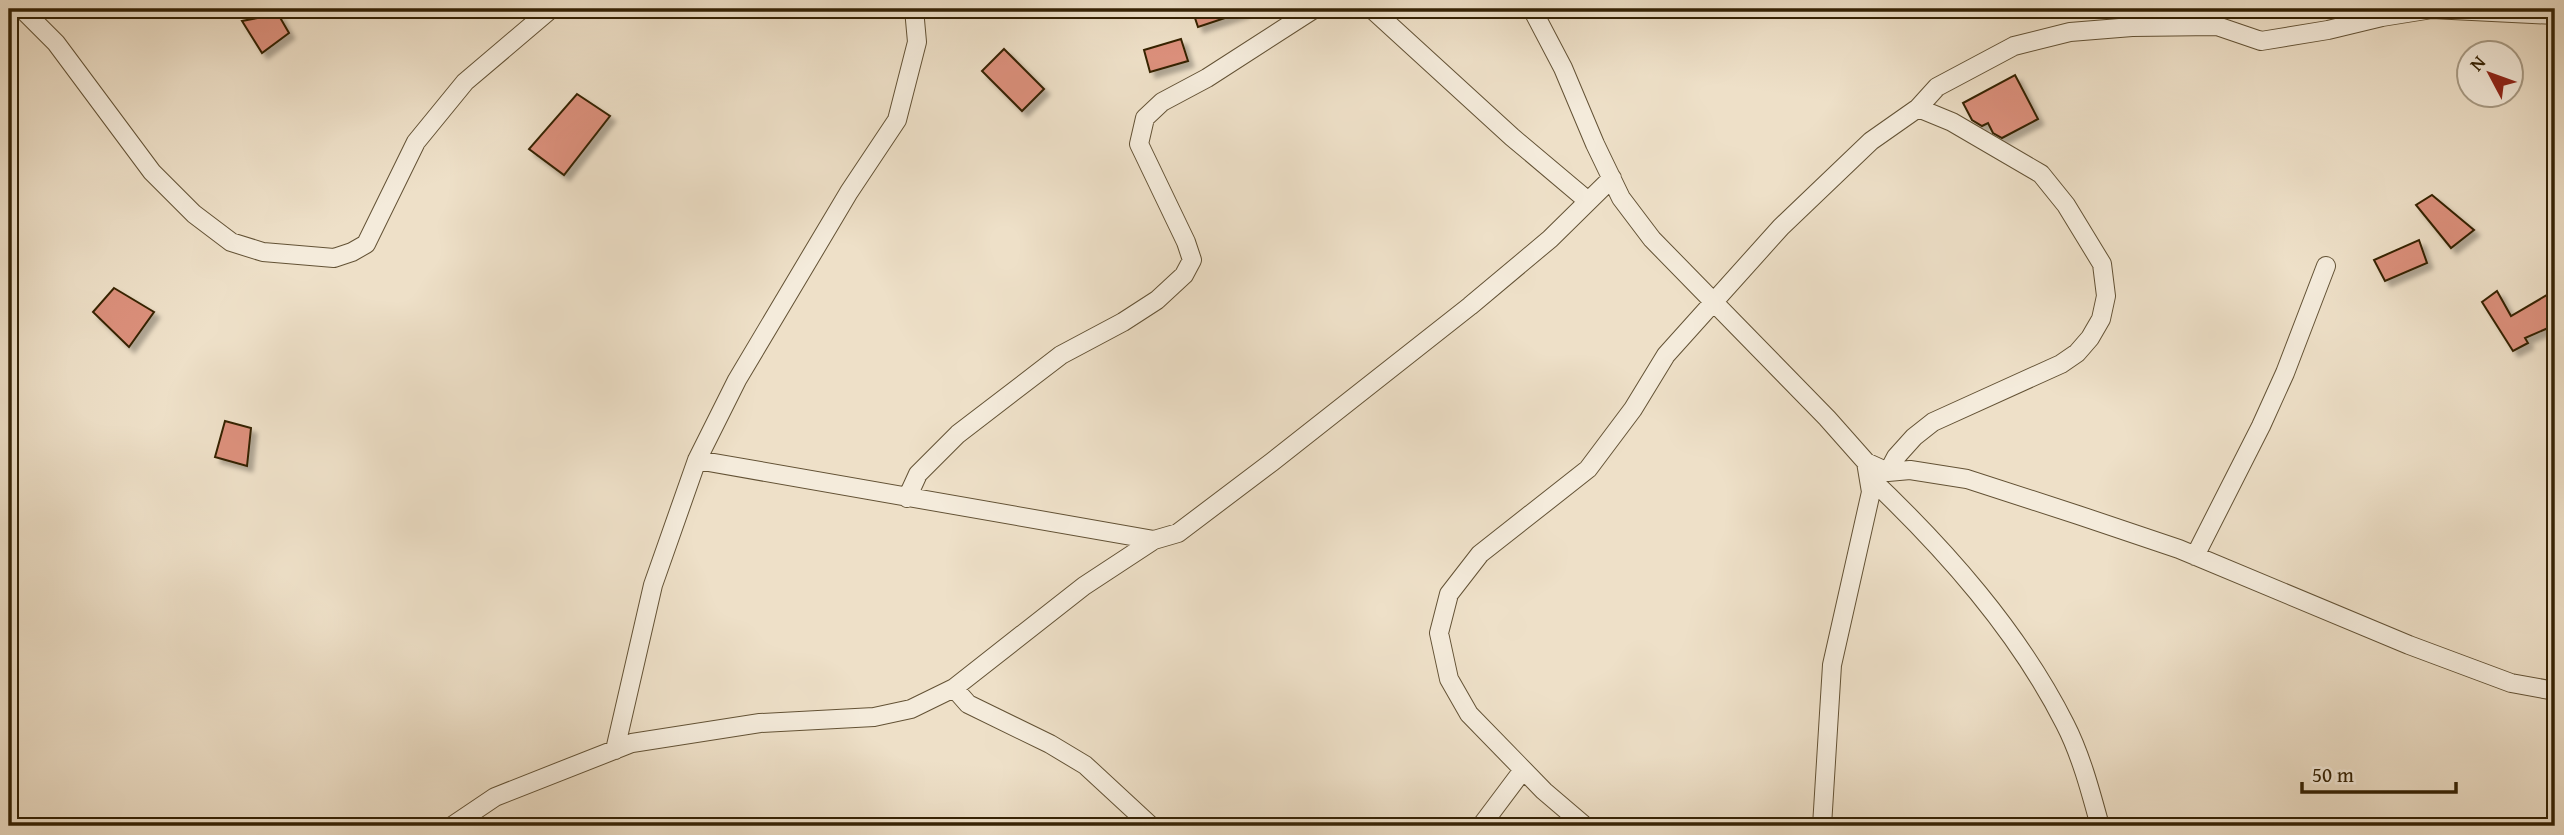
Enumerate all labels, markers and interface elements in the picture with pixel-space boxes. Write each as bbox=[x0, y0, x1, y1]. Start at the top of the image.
north arrow bbox=[2456, 38, 2526, 108]
text: N bbox=[2462, 49, 2492, 77]
scale bar bbox=[2302, 751, 2456, 795]
text: 50 m bbox=[2312, 759, 2354, 790]

